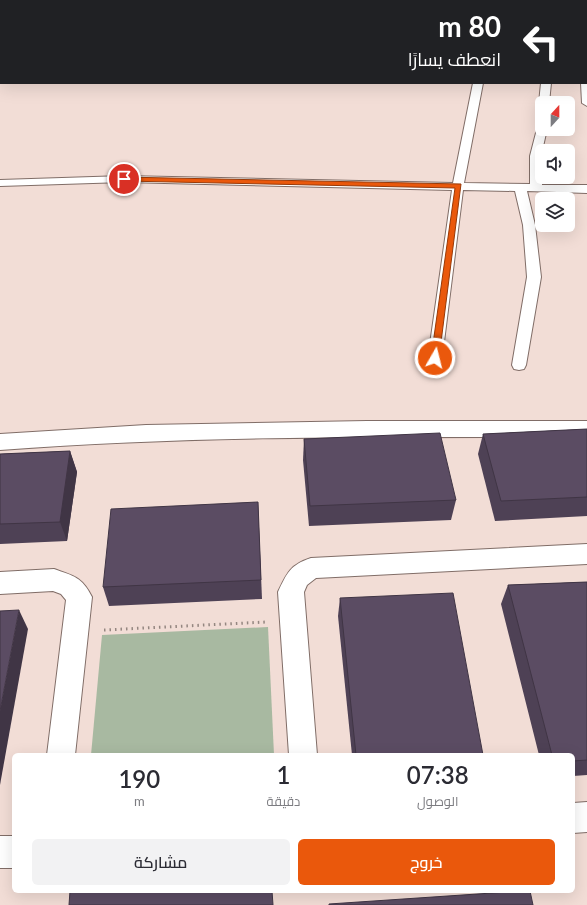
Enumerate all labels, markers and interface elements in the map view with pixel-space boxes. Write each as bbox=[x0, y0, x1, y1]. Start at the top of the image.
text: 80 m bbox=[438, 9, 501, 43]
icon: left bbox=[515, 16, 567, 68]
text: انعطف يسارًا bbox=[408, 48, 501, 70]
north arrow bbox=[535, 96, 575, 136]
map controls bbox=[535, 96, 575, 232]
button: sound bbox=[535, 144, 575, 184]
pin bbox=[107, 162, 141, 196]
icon: arrive bbox=[113, 168, 135, 190]
button: layers bbox=[535, 192, 575, 232]
position arrow bbox=[414, 337, 456, 379]
text: 1 bbox=[277, 760, 290, 789]
text: 07:38 bbox=[407, 760, 469, 789]
text: 190 bbox=[118, 764, 160, 793]
text: m bbox=[134, 793, 145, 809]
text: دقيقة bbox=[267, 793, 300, 809]
text: الوصول bbox=[417, 793, 458, 809]
button: مشاركة bbox=[32, 839, 290, 885]
button: خروج bbox=[298, 839, 555, 885]

